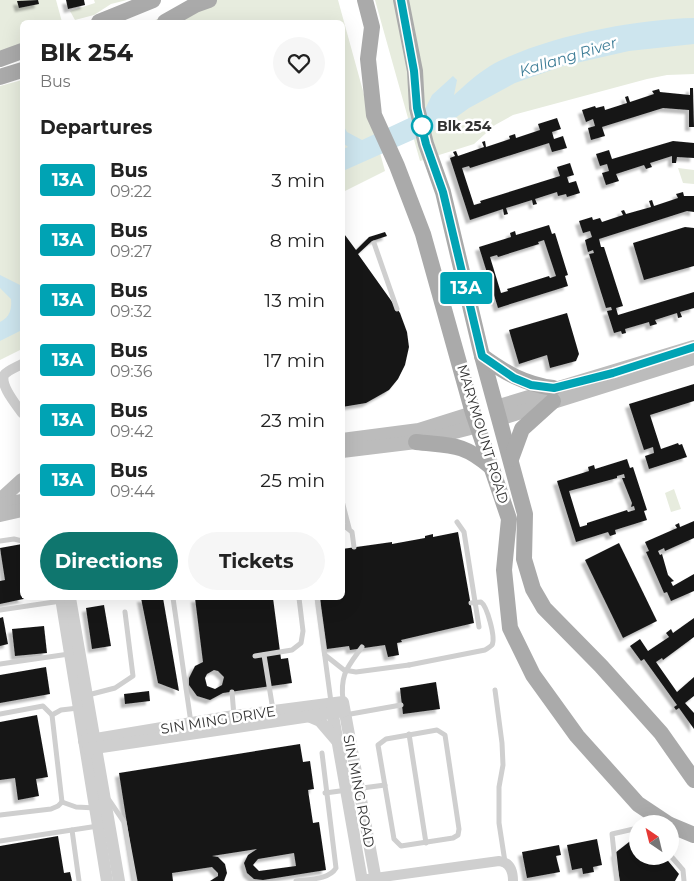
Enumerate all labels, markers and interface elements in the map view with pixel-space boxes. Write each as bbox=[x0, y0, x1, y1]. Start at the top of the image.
water label: Kallang River bbox=[517, 32, 620, 80]
button: heart bbox=[273, 37, 325, 89]
text: Blk 254 bbox=[40, 38, 133, 67]
text: Bus bbox=[40, 72, 71, 91]
marker: Blk 254 bbox=[411, 115, 433, 137]
text: Departures bbox=[40, 116, 152, 139]
place label: Blk 254 bbox=[437, 117, 492, 135]
text: Bus bbox=[110, 159, 148, 182]
text: 13A bbox=[52, 169, 83, 191]
text: 3 min bbox=[271, 169, 325, 192]
text: 09:22 bbox=[110, 182, 152, 201]
text: Bus bbox=[110, 219, 148, 242]
text: 13A bbox=[52, 229, 83, 251]
text: 8 min bbox=[270, 229, 325, 252]
text: 09:27 bbox=[110, 242, 152, 261]
line badge: 13A bbox=[437, 272, 495, 304]
text: 13A bbox=[450, 277, 482, 299]
text: Bus bbox=[110, 279, 148, 302]
text: 13A bbox=[52, 289, 83, 311]
text: 13 min bbox=[264, 289, 325, 312]
text: 09:32 bbox=[110, 302, 152, 321]
text: Bus bbox=[110, 339, 148, 362]
text: 13A bbox=[52, 349, 83, 371]
text: 17 min bbox=[264, 349, 325, 372]
text: 09:36 bbox=[110, 362, 153, 381]
street label: MARYMOUNT ROAD bbox=[453, 362, 513, 506]
text: Bus bbox=[110, 399, 148, 422]
text: 13A bbox=[52, 409, 83, 431]
text: 23 min bbox=[260, 409, 325, 432]
text: 09:42 bbox=[110, 422, 153, 441]
text: Bus bbox=[110, 459, 148, 482]
text: 13A bbox=[52, 469, 83, 491]
text: 25 min bbox=[260, 469, 325, 492]
text: 09:44 bbox=[110, 482, 155, 501]
button: Directions bbox=[40, 532, 178, 590]
button: Tickets bbox=[188, 532, 325, 590]
street label: SIN MING DRIVE bbox=[159, 702, 277, 738]
street label: SIN MING ROAD bbox=[339, 733, 379, 849]
north arrow bbox=[629, 815, 679, 865]
map controls bbox=[629, 815, 679, 865]

